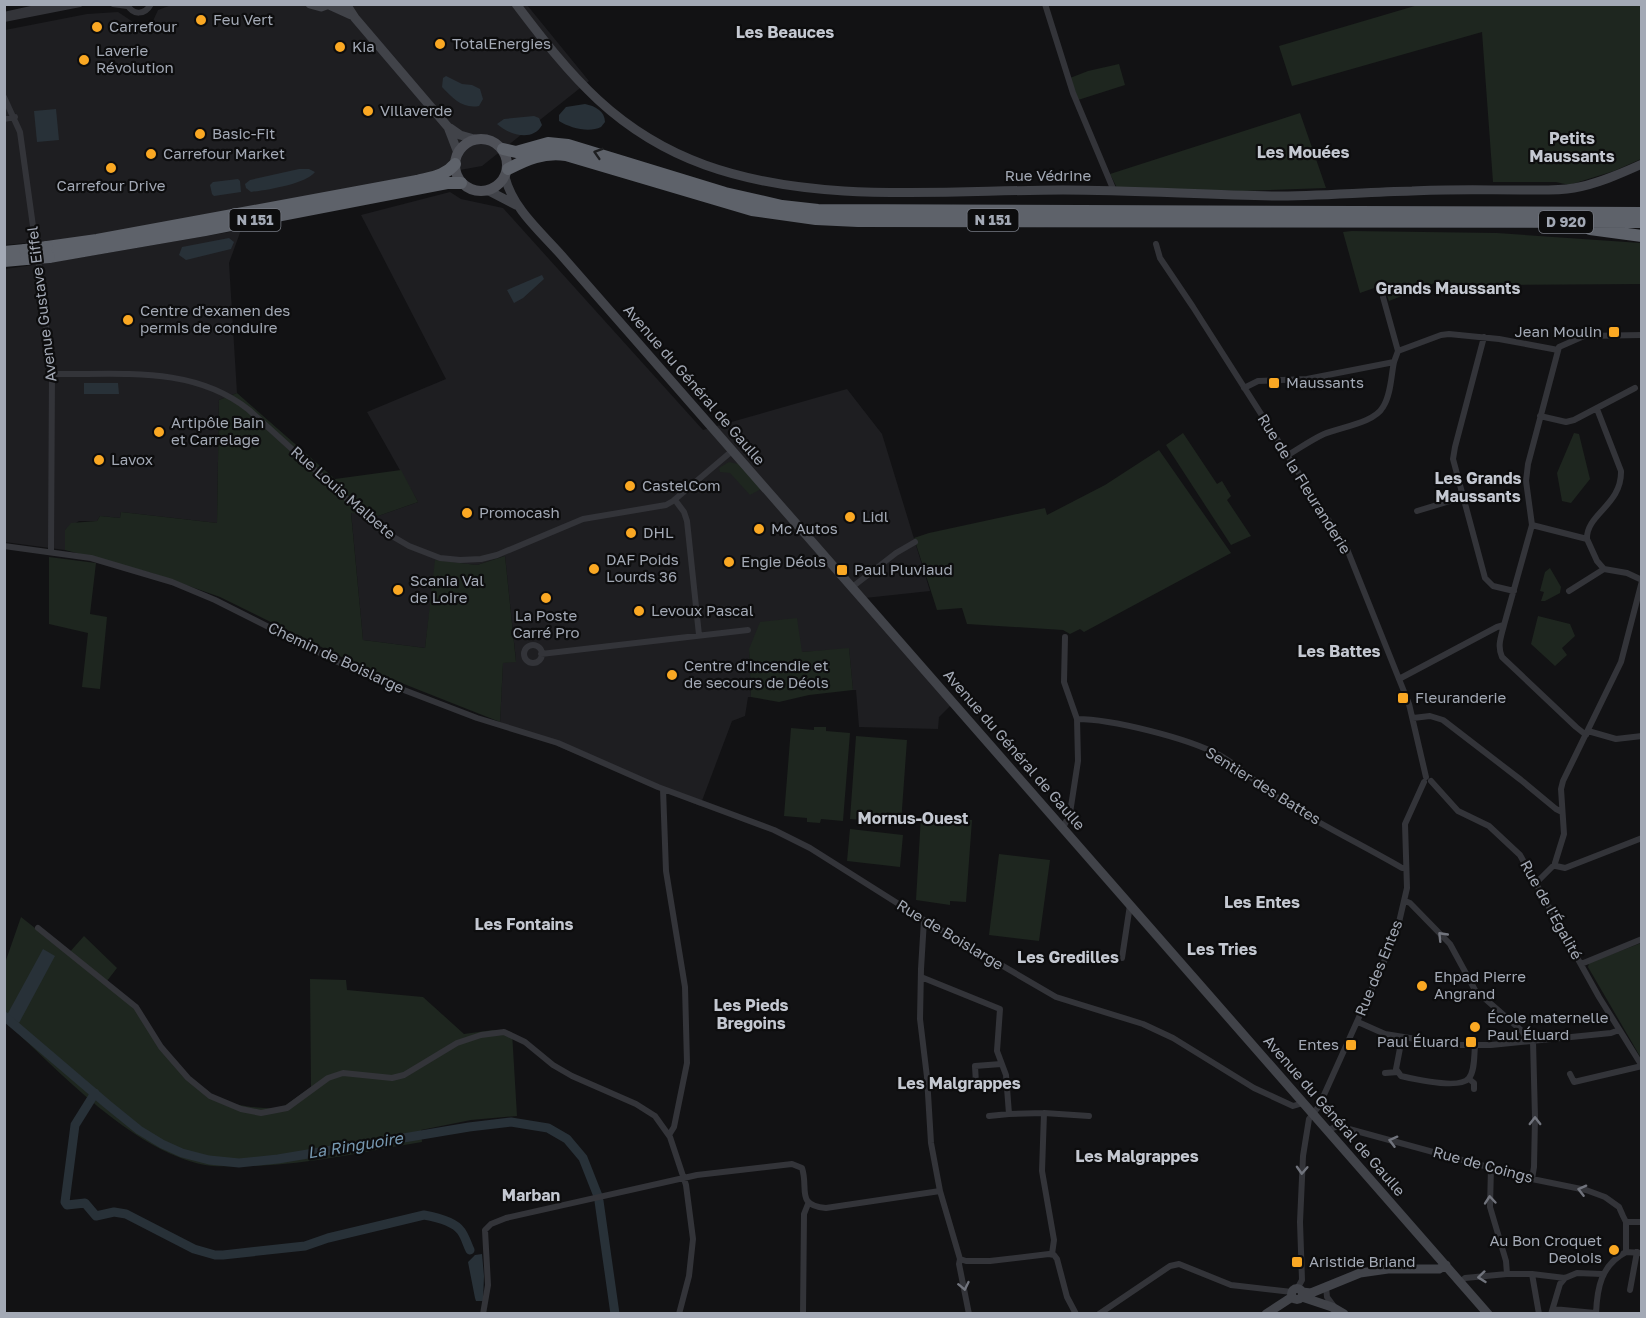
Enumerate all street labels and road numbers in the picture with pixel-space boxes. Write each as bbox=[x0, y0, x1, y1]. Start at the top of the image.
street label: Rue Védrine bbox=[1005, 166, 1091, 184]
road number: N 151 bbox=[230, 209, 280, 231]
road number: N 151 bbox=[968, 209, 1018, 231]
road number: D 920 bbox=[1539, 211, 1593, 233]
street label: Avenue Gustave Eiffel bbox=[23, 225, 59, 383]
street label: Avenue du Général de Gaulle bbox=[620, 300, 770, 468]
street label: Rue de la Fleuranderie bbox=[1254, 410, 1355, 557]
street label: Rue Louis Malbete bbox=[288, 442, 400, 543]
street label: Chemin de Boislarge bbox=[266, 618, 408, 697]
street label: Avenue du Général de Gaulle bbox=[940, 665, 1090, 833]
street label: Sentier des Battes bbox=[1203, 742, 1324, 828]
street label: Rue de l'Égalité bbox=[1517, 857, 1587, 963]
street label: Rue de Boislarge bbox=[894, 895, 1007, 973]
street label: Rue des Entes bbox=[1351, 917, 1406, 1018]
street label: Avenue du Général de Gaulle bbox=[1260, 1031, 1410, 1199]
street label: Rue de Coings bbox=[1431, 1142, 1535, 1186]

